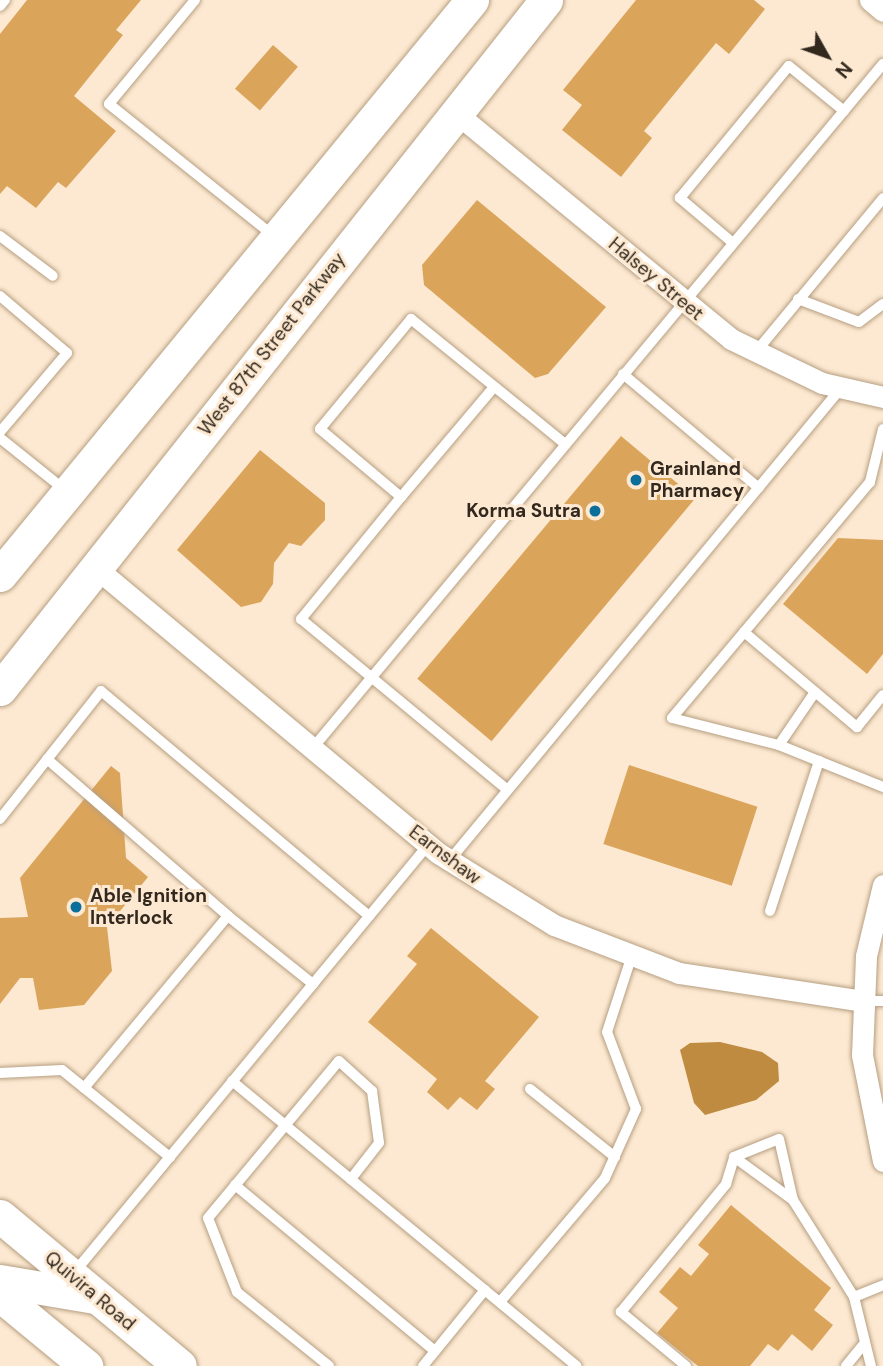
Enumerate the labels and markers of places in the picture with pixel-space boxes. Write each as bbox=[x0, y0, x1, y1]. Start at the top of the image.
place label: Grainland Pharmacy bbox=[650, 458, 744, 502]
marker: Grainland Pharmacy bbox=[628, 472, 644, 488]
place label: Korma Sutra bbox=[466, 500, 581, 522]
marker: Korma Sutra bbox=[587, 503, 603, 519]
place label: Able Ignition Interlock bbox=[90, 885, 207, 929]
marker: Able Ignition Interlock bbox=[68, 899, 84, 915]

